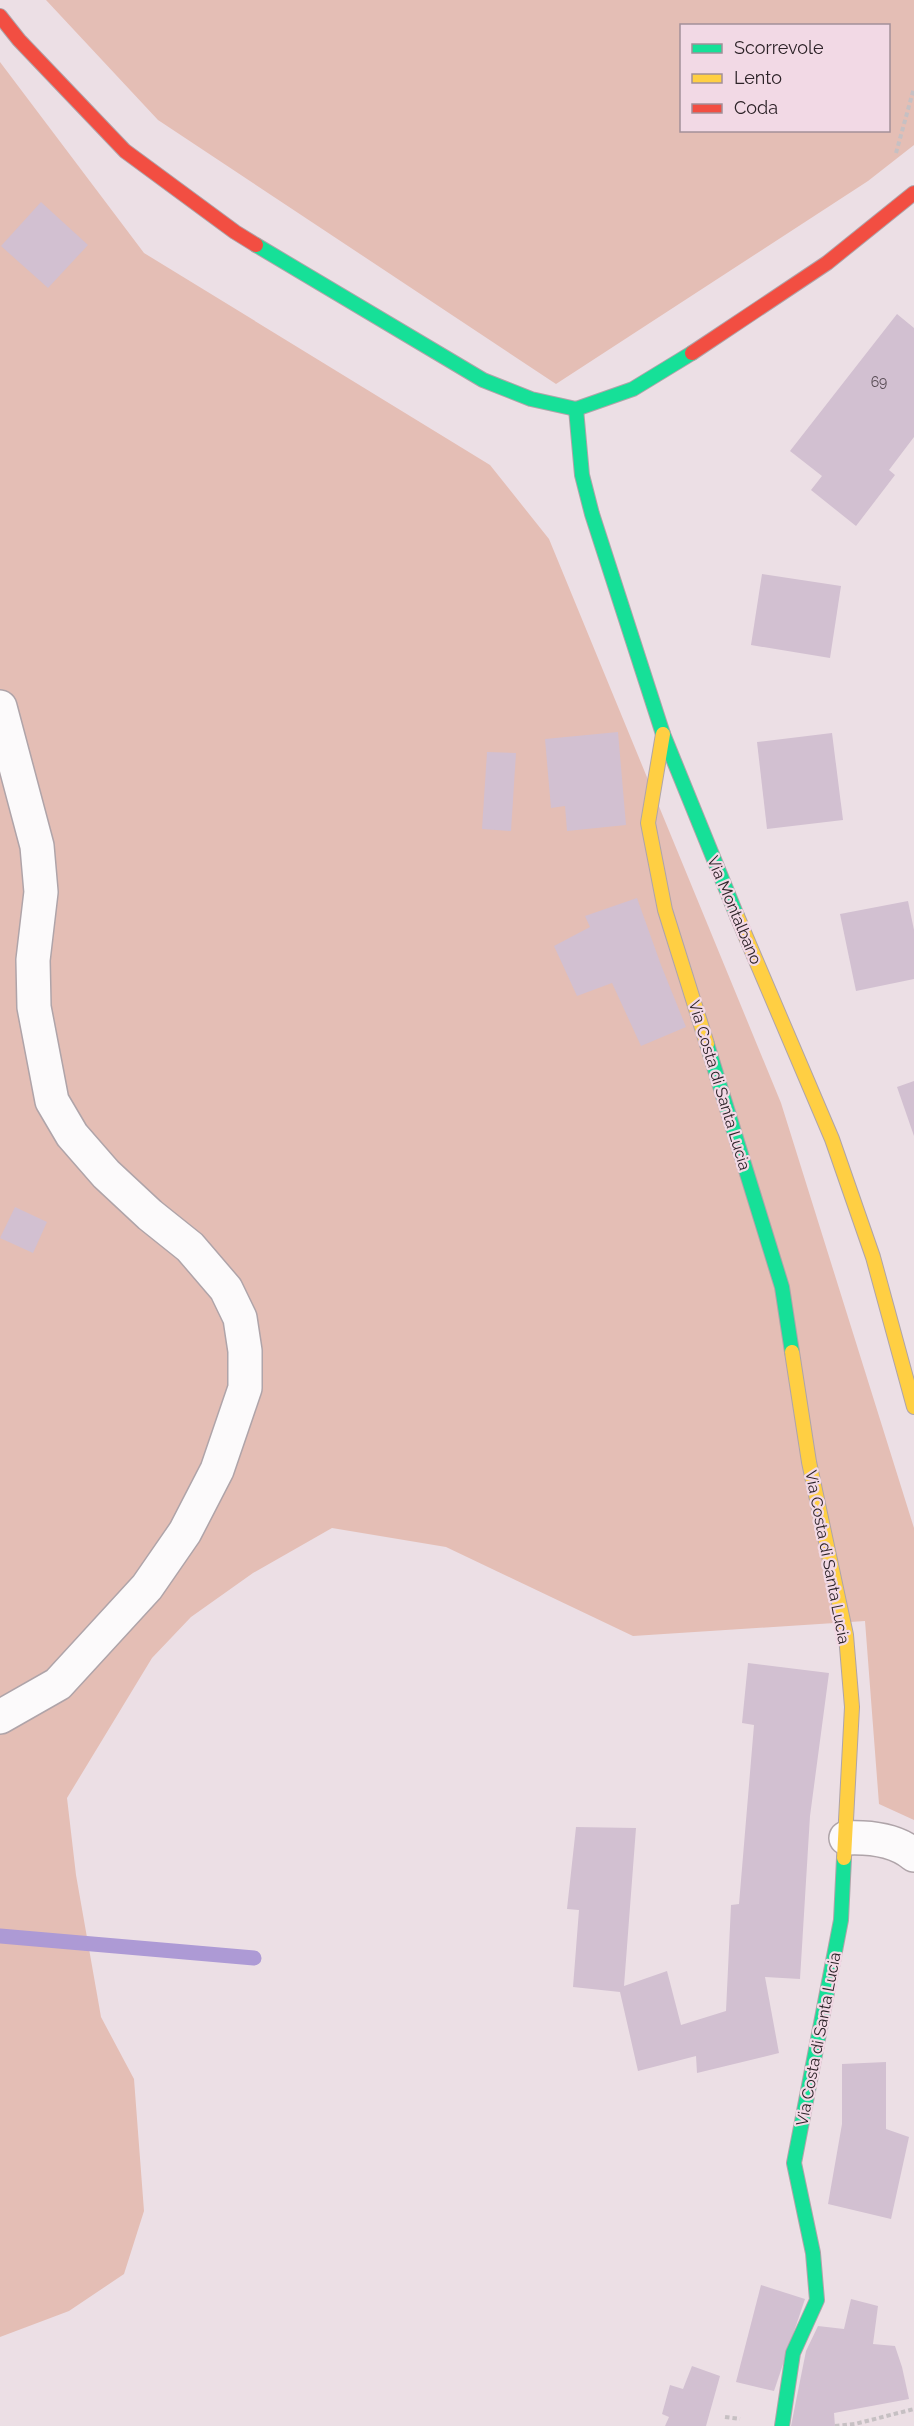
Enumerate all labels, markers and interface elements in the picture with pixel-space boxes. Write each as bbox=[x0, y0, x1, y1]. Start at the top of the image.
legend bbox=[680, 24, 890, 132]
text: Scorrevole bbox=[734, 37, 824, 58]
text: Lento bbox=[734, 67, 782, 88]
text: Coda bbox=[734, 97, 778, 118]
house number: 69 bbox=[871, 374, 887, 390]
street label: Via Montalbano bbox=[703, 853, 766, 967]
street label: Via Costa di Santa Lucia bbox=[685, 998, 754, 1172]
street label: Via Costa di Santa Lucia bbox=[801, 1469, 854, 1646]
street label: Via Costa di Santa Lucia bbox=[792, 1951, 845, 2128]

